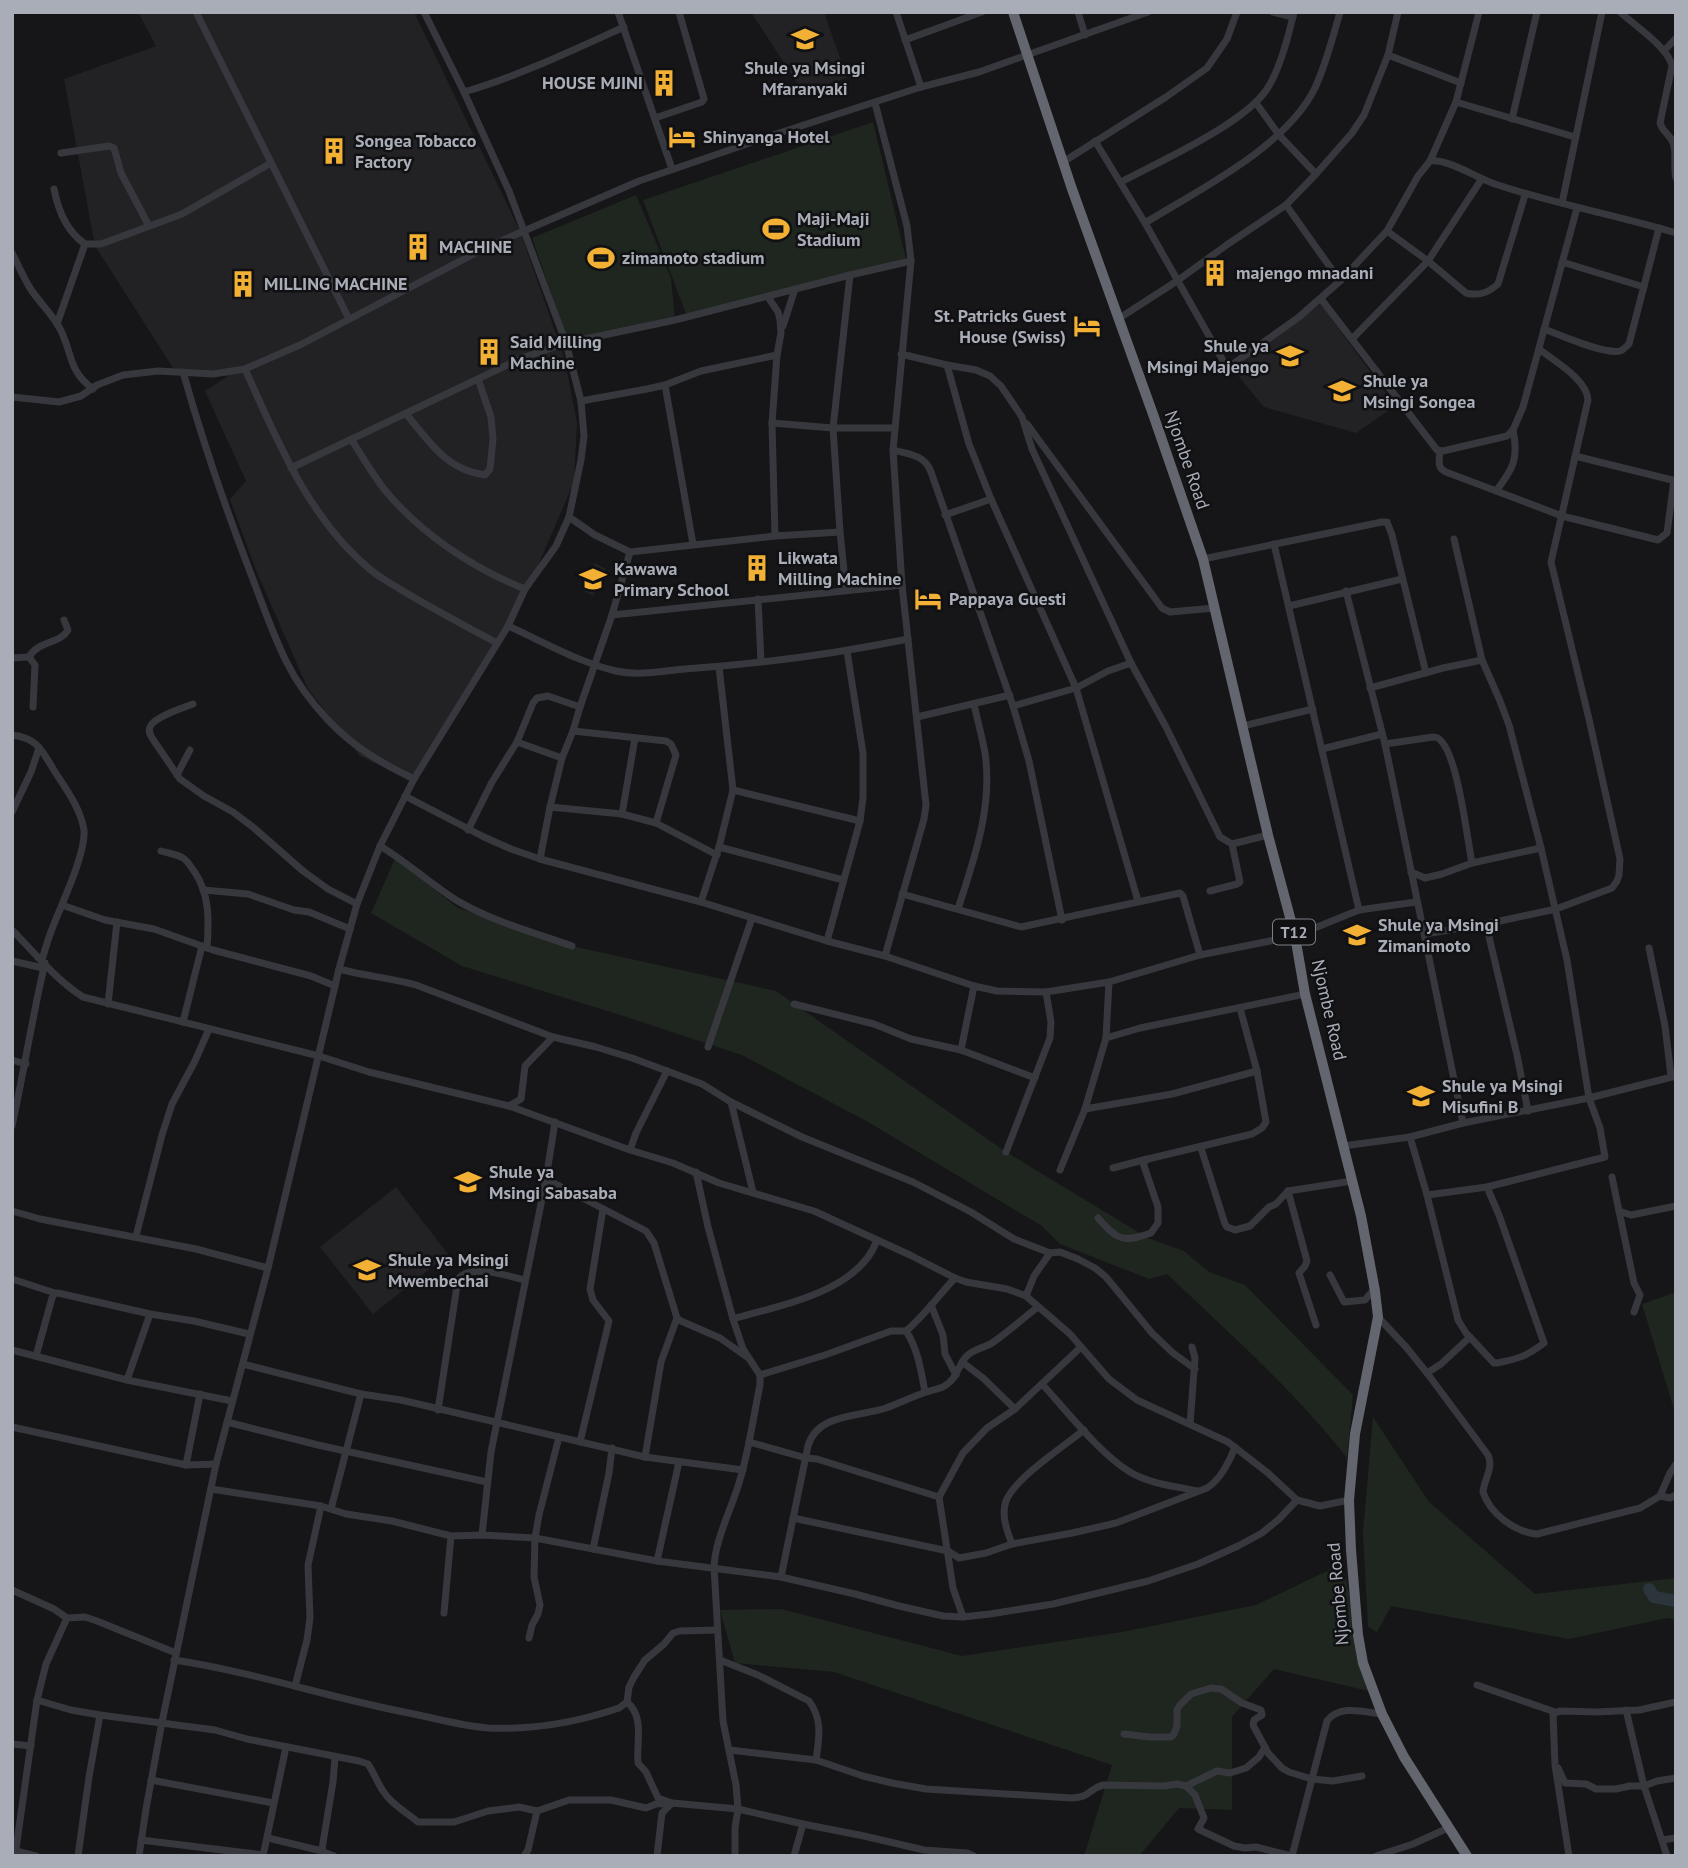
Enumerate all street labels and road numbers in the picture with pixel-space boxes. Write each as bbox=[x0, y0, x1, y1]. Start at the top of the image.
street label: Njombe Road bbox=[1160, 407, 1215, 512]
road number: T12 bbox=[1273, 920, 1315, 944]
street label: Njombe Road bbox=[1307, 957, 1352, 1063]
street label: Njombe Road bbox=[1322, 1542, 1353, 1646]

